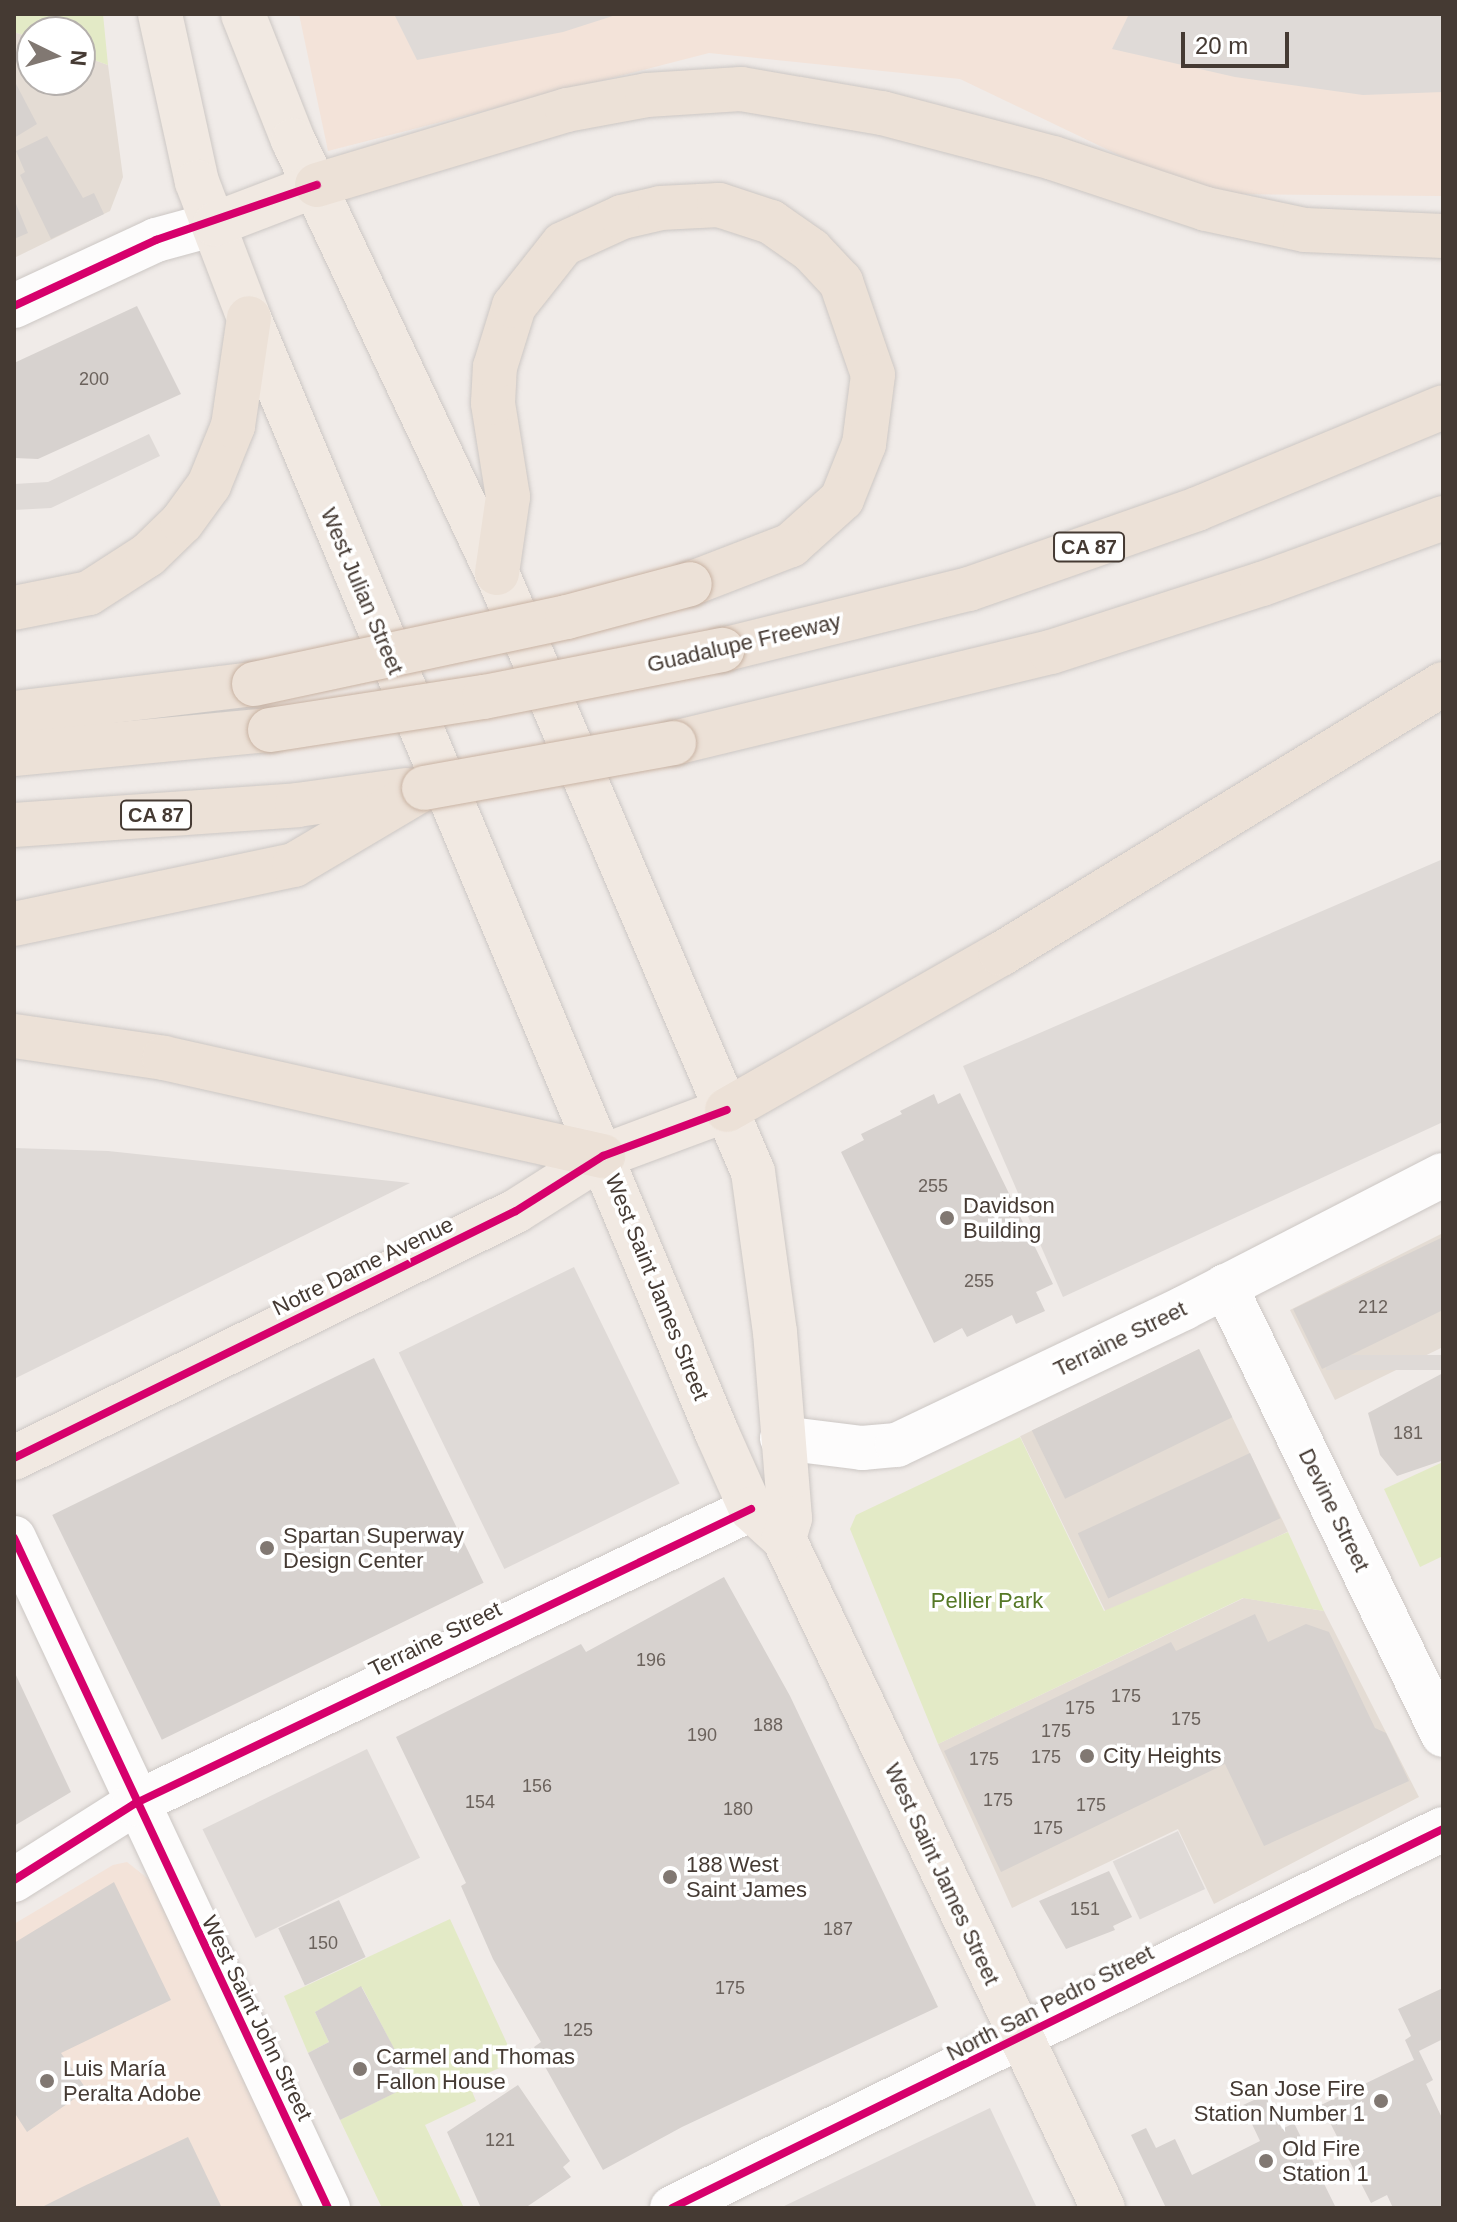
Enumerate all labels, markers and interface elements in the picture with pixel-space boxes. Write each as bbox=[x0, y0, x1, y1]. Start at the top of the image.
north arrow bbox=[16, 16, 96, 96]
scale bar bbox=[1185, 16, 1293, 66]
text: 20 m bbox=[1195, 32, 1248, 59]
text: N bbox=[65, 49, 92, 67]
house number: 200 bbox=[79, 368, 109, 390]
street label: West Julian Street bbox=[315, 504, 409, 678]
road number: CA 87 bbox=[1051, 531, 1127, 563]
street label: Guadalupe Freeway bbox=[645, 608, 843, 678]
road number: CA 87 bbox=[118, 799, 194, 831]
street label: West Saint James Street bbox=[599, 1170, 715, 1404]
house number: 255 bbox=[918, 1175, 948, 1197]
place label: Davidson Building bbox=[963, 1192, 1055, 1244]
marker: Davidson Building bbox=[938, 1209, 956, 1227]
street label: Notre Dame Avenue bbox=[268, 1211, 458, 1321]
house number: 255 bbox=[964, 1270, 994, 1292]
street label: Terraine Street bbox=[1049, 1296, 1191, 1382]
house number: 212 bbox=[1358, 1296, 1388, 1318]
house number: 181 bbox=[1393, 1422, 1423, 1444]
street label: Devine Street bbox=[1293, 1444, 1375, 1576]
place label: Spartan Superway Design Center bbox=[283, 1522, 464, 1574]
marker: Spartan Superway Design Center bbox=[258, 1539, 276, 1557]
park label: Pellier Park bbox=[931, 1588, 1043, 1614]
street label: Terraine Street bbox=[364, 1596, 506, 1682]
house number: 196 bbox=[636, 1649, 666, 1671]
house number: 175 bbox=[1111, 1685, 1141, 1707]
house number: 175 bbox=[1065, 1697, 1095, 1719]
house number: 175 bbox=[1171, 1708, 1201, 1730]
house number: 188 bbox=[753, 1714, 783, 1736]
house number: 175 bbox=[1041, 1720, 1071, 1742]
house number: 190 bbox=[687, 1724, 717, 1746]
place label: City Heights bbox=[1103, 1743, 1222, 1769]
house number: 175 bbox=[1031, 1746, 1061, 1768]
marker: City Heights bbox=[1078, 1747, 1096, 1765]
house number: 175 bbox=[969, 1748, 999, 1770]
street label: West Saint James Street bbox=[879, 1759, 1005, 1989]
house number: 156 bbox=[522, 1775, 552, 1797]
house number: 175 bbox=[983, 1789, 1013, 1811]
house number: 154 bbox=[465, 1791, 495, 1813]
house number: 175 bbox=[1076, 1794, 1106, 1816]
house number: 180 bbox=[723, 1798, 753, 1820]
house number: 175 bbox=[1033, 1817, 1063, 1839]
place label: 188 West Saint James bbox=[686, 1851, 807, 1902]
marker: 188 West Saint James bbox=[661, 1868, 679, 1886]
house number: 151 bbox=[1070, 1898, 1100, 1920]
street label: West Saint John Street bbox=[196, 1911, 318, 2125]
house number: 187 bbox=[823, 1918, 853, 1940]
house number: 150 bbox=[308, 1932, 338, 1954]
street label: North San Pedro Street bbox=[942, 1939, 1158, 2067]
house number: 175 bbox=[715, 1977, 745, 1999]
house number: 125 bbox=[563, 2019, 593, 2041]
place label: Carmel and Thomas Fallon House bbox=[376, 2043, 575, 2094]
place label: Luis María Peralta Adobe bbox=[63, 2055, 202, 2106]
marker: Carmel and Thomas Fallon House bbox=[351, 2060, 369, 2078]
marker: Luis María Peralta Adobe bbox=[38, 2072, 56, 2090]
place label: San Jose Fire Station Number 1 bbox=[1194, 2075, 1365, 2126]
marker: San Jose Fire Station Number 1 bbox=[1372, 2092, 1390, 2110]
house number: 121 bbox=[485, 2129, 515, 2151]
place label: Old Fire Station 1 bbox=[1282, 2135, 1369, 2186]
marker: Old Fire Station 1 bbox=[1257, 2152, 1275, 2170]

